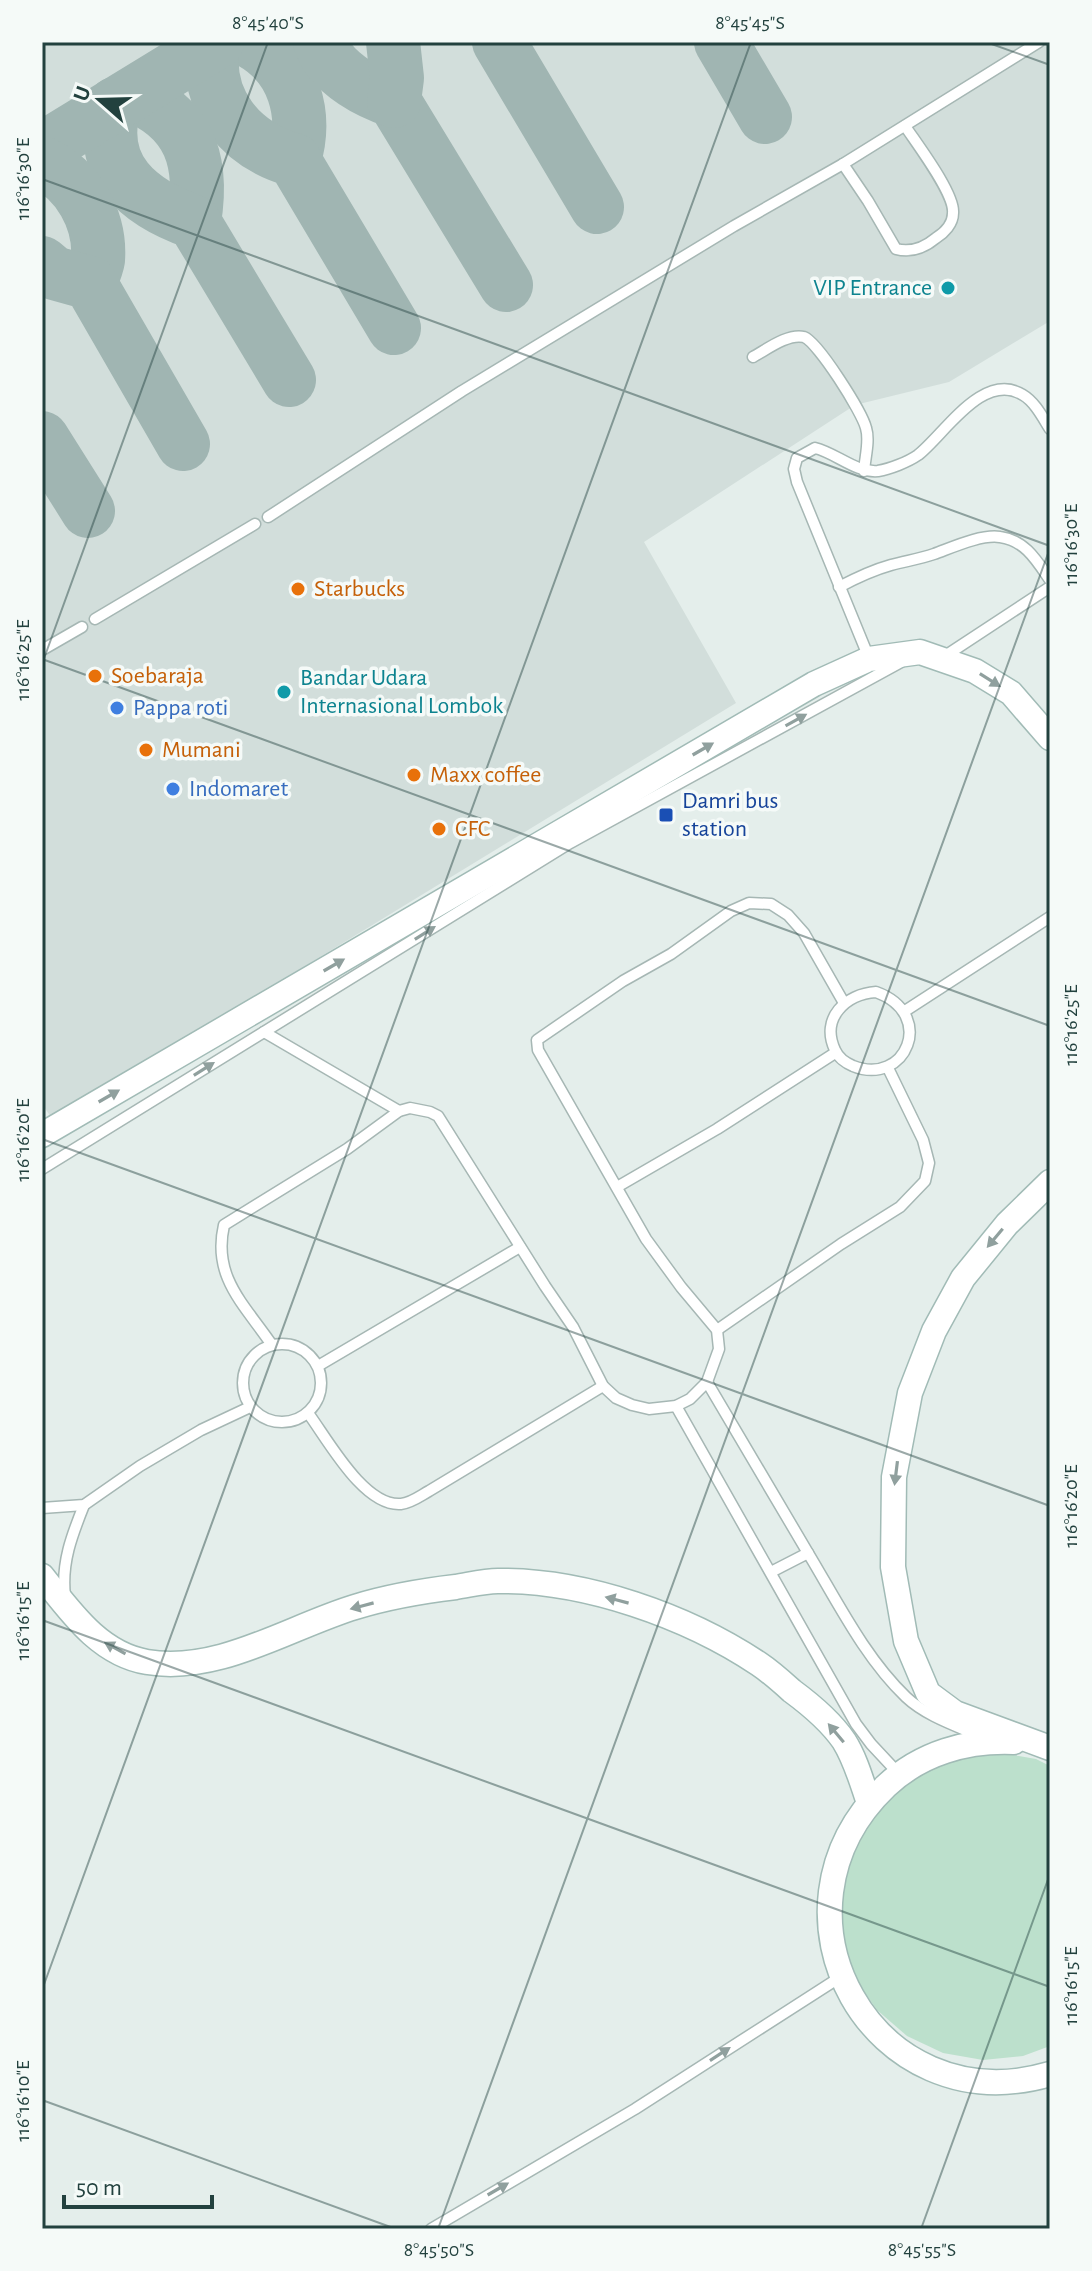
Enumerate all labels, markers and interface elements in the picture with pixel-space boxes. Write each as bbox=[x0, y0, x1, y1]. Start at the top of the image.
text: 8°45'40"S bbox=[232, 13, 304, 33]
text: 8°45'45"S bbox=[715, 13, 785, 33]
north arrow bbox=[60, 60, 140, 140]
text: U bbox=[69, 83, 95, 104]
text: 116°16'30"E bbox=[13, 137, 33, 220]
place label: VIP Entrance bbox=[813, 276, 932, 300]
marker: VIP Entrance bbox=[939, 279, 957, 297]
text: 116°16'30"E bbox=[1061, 503, 1081, 586]
place label: Starbucks bbox=[314, 577, 405, 601]
marker: Starbucks bbox=[289, 580, 307, 598]
text: 116°16'25"E bbox=[13, 619, 33, 701]
place label: Soebaraja bbox=[111, 664, 204, 688]
place label: Bandar Udara Internasional Lombok bbox=[300, 666, 503, 718]
marker: Soebaraja bbox=[86, 667, 104, 685]
one-way arrow bbox=[979, 673, 1001, 687]
marker: Bandar Udara Internasional Lombok bbox=[275, 683, 293, 701]
place label: Pappa roti bbox=[133, 696, 228, 720]
marker: Pappa roti bbox=[108, 699, 126, 717]
one-way arrow bbox=[785, 713, 807, 727]
place label: Mumani bbox=[162, 738, 241, 762]
marker: Mumani bbox=[137, 741, 155, 759]
one-way arrow bbox=[692, 742, 715, 756]
place label: Maxx coffee bbox=[430, 763, 541, 787]
marker: Maxx coffee bbox=[405, 766, 423, 784]
place label: Indomaret bbox=[189, 777, 288, 801]
marker: Indomaret bbox=[164, 780, 182, 798]
place label: Damri bus station bbox=[682, 789, 778, 841]
marker: Damri bus station bbox=[657, 806, 675, 824]
place label: CFC bbox=[455, 817, 490, 841]
marker: CFC bbox=[430, 820, 448, 838]
one-way arrow bbox=[414, 926, 436, 940]
one-way arrow bbox=[323, 958, 345, 972]
text: 116°16'25"E bbox=[1061, 984, 1081, 1066]
one-way arrow bbox=[193, 1062, 214, 1077]
one-way arrow bbox=[98, 1089, 120, 1103]
text: 116°16'20"E bbox=[13, 1098, 33, 1182]
one-way arrow bbox=[988, 1228, 1004, 1248]
one-way arrow bbox=[889, 1461, 902, 1486]
text: 116°16'20"E bbox=[1061, 1464, 1081, 1548]
text: 116°16'15"E bbox=[13, 1581, 33, 1661]
one-way arrow bbox=[605, 1593, 629, 1606]
one-way arrow bbox=[349, 1600, 374, 1612]
one-way arrow bbox=[103, 1641, 126, 1655]
one-way arrow bbox=[828, 1723, 845, 1743]
text: 116°16'15"E bbox=[1061, 1946, 1081, 2026]
one-way arrow bbox=[710, 2047, 731, 2062]
text: 116°16'10"E bbox=[13, 2060, 33, 2142]
scale bar bbox=[64, 2159, 212, 2209]
text: 50 m bbox=[76, 2176, 122, 2200]
one-way arrow bbox=[487, 2183, 510, 2197]
text: 8°45'50"S bbox=[404, 2240, 474, 2260]
text: 8°45'55"S bbox=[888, 2240, 956, 2260]

